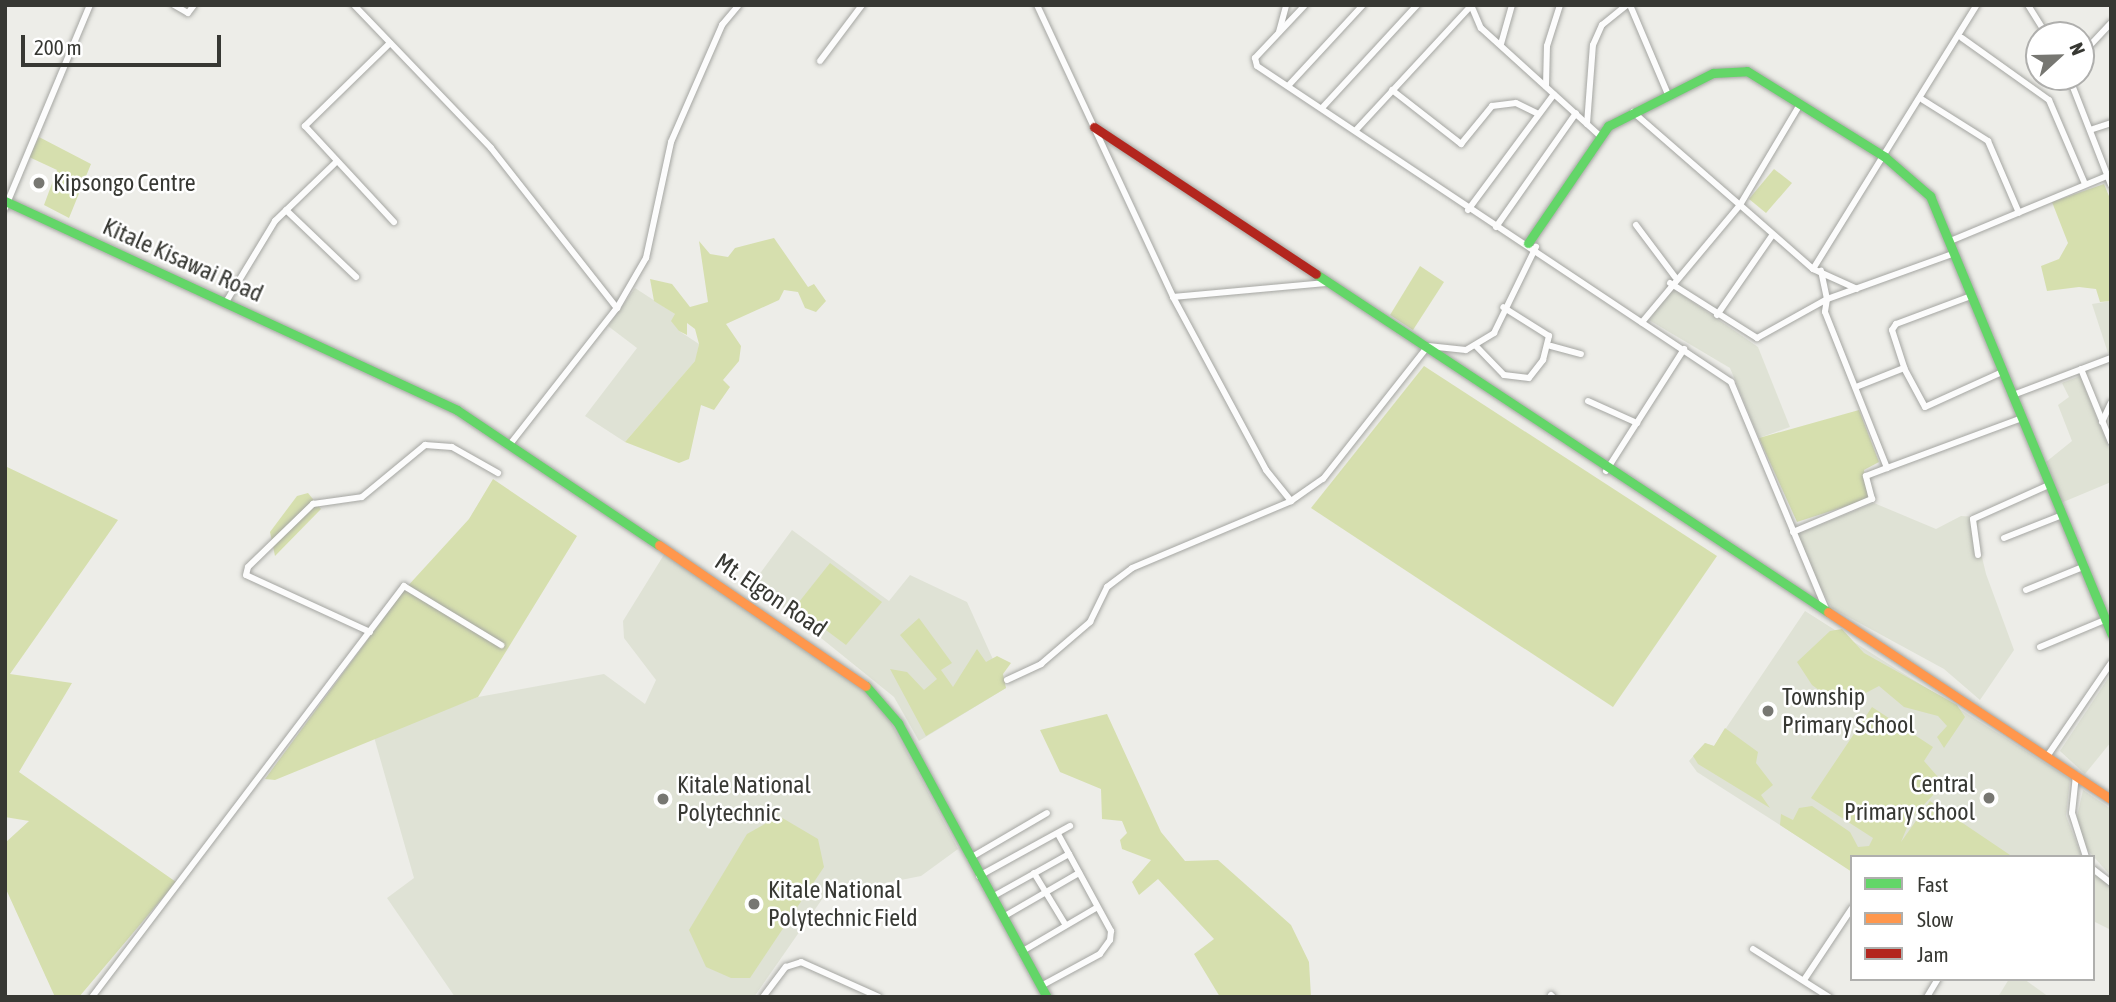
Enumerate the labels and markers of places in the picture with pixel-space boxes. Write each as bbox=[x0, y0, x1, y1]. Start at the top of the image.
place label: Kipsongo Centre bbox=[53, 169, 196, 197]
marker: Kipsongo Centre bbox=[31, 175, 47, 191]
place label: Township Primary School bbox=[1782, 683, 1915, 739]
marker: Township Primary School bbox=[1760, 703, 1776, 719]
place label: Central Primary school bbox=[1844, 770, 1975, 826]
place label: Kitale National Polytechnic bbox=[677, 771, 811, 827]
marker: Central Primary school bbox=[1981, 790, 1997, 806]
marker: Kitale National Polytechnic bbox=[655, 791, 671, 807]
place label: Kitale National Polytechnic Field bbox=[768, 876, 918, 932]
marker: Kitale National Polytechnic Field bbox=[746, 896, 762, 912]

